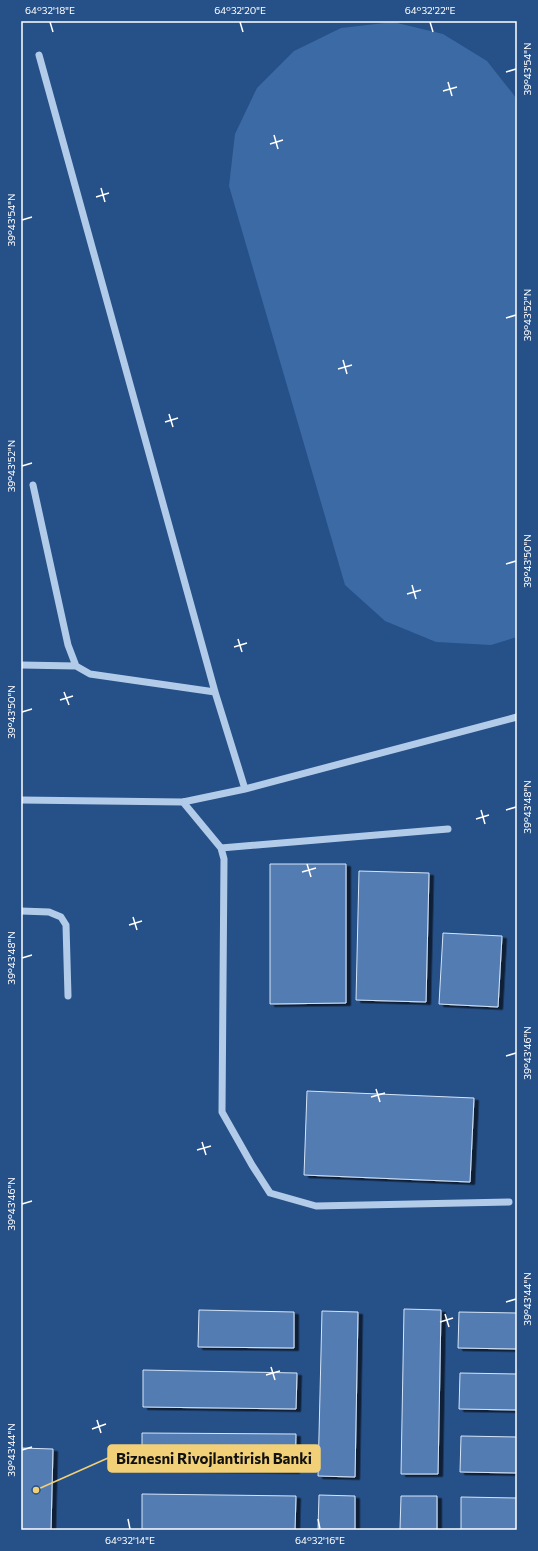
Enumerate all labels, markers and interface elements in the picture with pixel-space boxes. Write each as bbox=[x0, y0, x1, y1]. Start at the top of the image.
text: 64°32'18"E bbox=[25, 4, 75, 16]
text: 64°32'20"E bbox=[214, 4, 266, 16]
text: 64°32'22"E bbox=[405, 4, 455, 16]
text: 39°43'54"N bbox=[521, 42, 533, 96]
text: 39°43'54"N bbox=[5, 193, 17, 247]
text: 39°43'52"N bbox=[521, 289, 533, 341]
text: 39°43'52"N bbox=[5, 440, 17, 492]
text: 39°43'50"N bbox=[521, 534, 533, 588]
text: 39°43'50"N bbox=[5, 685, 17, 739]
text: 39°43'48"N bbox=[521, 780, 533, 834]
text: 39°43'48"N bbox=[5, 931, 17, 985]
text: 39°43'46"N bbox=[521, 1026, 533, 1080]
text: 39°43'46"N bbox=[5, 1177, 17, 1231]
text: 39°43'44"N bbox=[521, 1272, 533, 1326]
text: 39°43'44"N bbox=[5, 1423, 17, 1477]
callout: Biznesni Rivojlantirish Banki bbox=[108, 1445, 320, 1472]
text: Biznesni Rivojlantirish Banki bbox=[116, 1449, 312, 1467]
text: 64°32'14"E bbox=[105, 1534, 155, 1546]
text: 64°32'16"E bbox=[295, 1534, 345, 1546]

